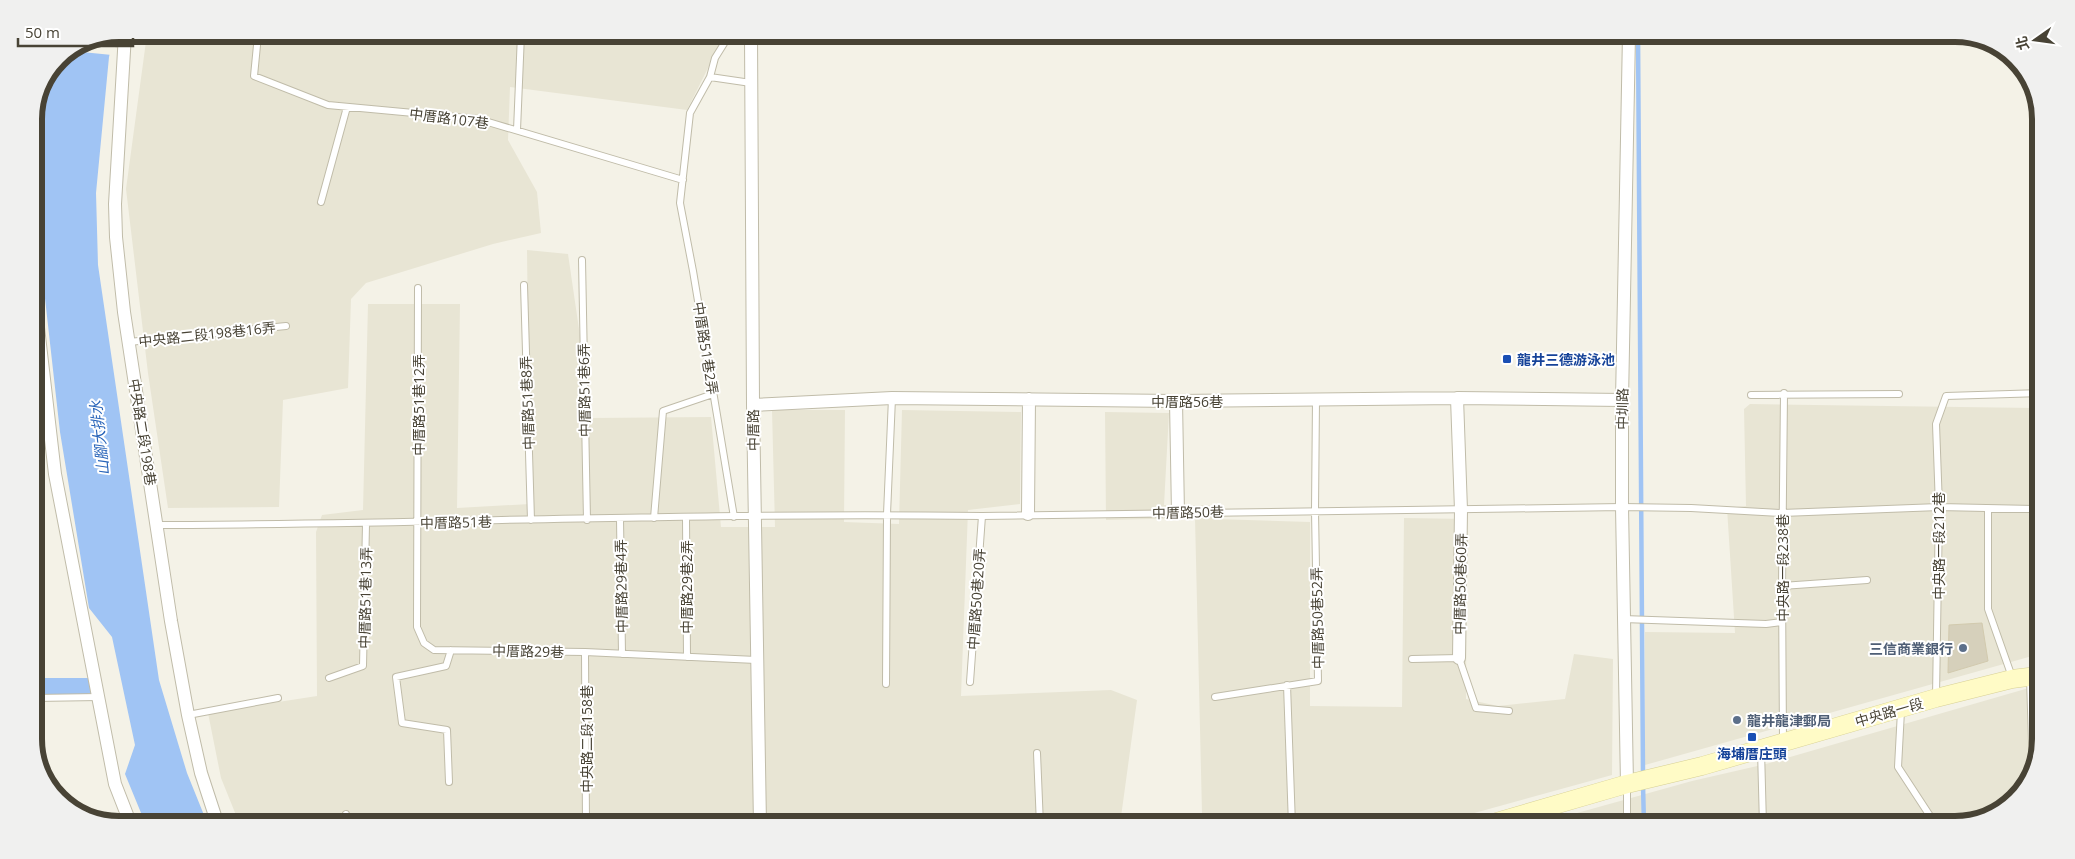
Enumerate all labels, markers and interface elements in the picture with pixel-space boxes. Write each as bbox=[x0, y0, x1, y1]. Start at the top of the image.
scale bar bbox=[18, 15, 132, 47]
north arrow bbox=[2010, 15, 2060, 65]
text: 50 m bbox=[25, 22, 60, 42]
text: 北 bbox=[2011, 34, 2033, 52]
street label: 中厝路107巷 bbox=[408, 104, 490, 132]
street label: 中厝路51巷2弄 bbox=[689, 300, 723, 396]
street label: 中央路二段198巷16弄 bbox=[137, 317, 277, 351]
street label: 中厝路51巷6弄 bbox=[574, 343, 594, 437]
place label: 龍井三德游泳池 bbox=[1517, 350, 1615, 369]
marker: 龍井三德游泳池 bbox=[1501, 353, 1513, 365]
street label: 中厝路51巷12弄 bbox=[409, 354, 428, 456]
street label: 中厝路51巷8弄 bbox=[516, 356, 538, 450]
street label: 中央路二段198巷 bbox=[125, 377, 161, 487]
street label: 中圳路 bbox=[1612, 388, 1632, 430]
street label: 中厝路56巷 bbox=[1151, 392, 1223, 411]
water label: 山腳大排水 bbox=[85, 399, 113, 476]
street label: 中厝路 bbox=[743, 409, 763, 451]
street label: 中央路一段212巷 bbox=[1929, 492, 1948, 600]
street label: 中厝路50巷 bbox=[1152, 502, 1224, 522]
street label: 中厝路51巷 bbox=[420, 512, 492, 532]
street label: 中央路一段238巷 bbox=[1773, 514, 1792, 622]
street label: 中厝路50巷60弄 bbox=[1450, 533, 1470, 635]
street label: 中厝路29巷4弄 bbox=[611, 539, 631, 633]
street label: 中厝路29巷2弄 bbox=[677, 540, 696, 634]
street label: 中厝路51巷13弄 bbox=[355, 547, 375, 649]
street label: 中厝路50巷20弄 bbox=[963, 547, 989, 651]
street label: 中厝路50巷52弄 bbox=[1307, 567, 1327, 669]
place label: 三信商業銀行 bbox=[1869, 639, 1953, 658]
street label: 中厝路29巷 bbox=[492, 641, 564, 661]
marker: 三信商業銀行 bbox=[1957, 642, 1969, 654]
street label: 中央路二段158巷 bbox=[577, 685, 596, 793]
street label: 中央路一段 bbox=[1853, 693, 1925, 731]
place label: 龍井龍津郵局 bbox=[1747, 711, 1831, 730]
marker: 龍井龍津郵局 bbox=[1731, 714, 1743, 726]
marker: 海埔厝庄頭 bbox=[1746, 731, 1758, 743]
place label: 海埔厝庄頭 bbox=[1717, 744, 1787, 763]

